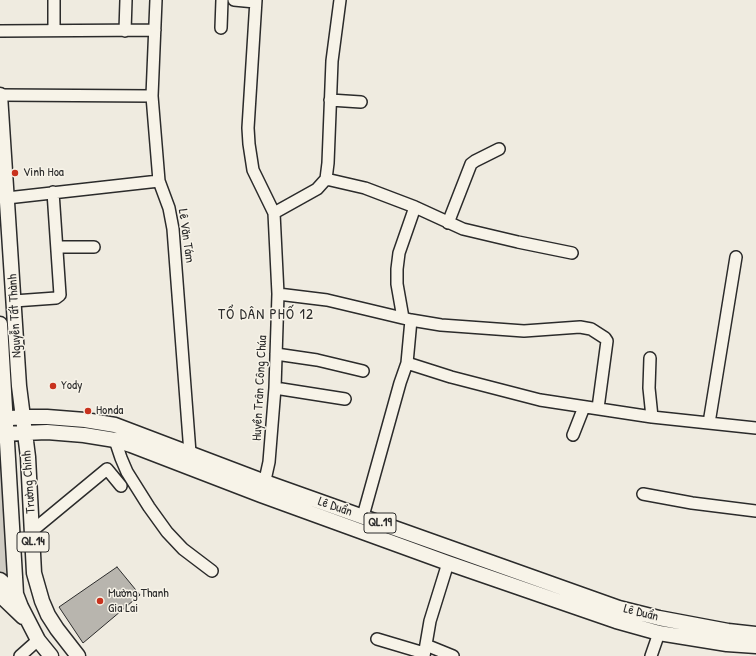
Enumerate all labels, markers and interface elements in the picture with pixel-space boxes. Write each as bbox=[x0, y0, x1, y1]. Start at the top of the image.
place label: Vinh Hoa bbox=[23, 165, 64, 181]
marker: Vinh Hoa bbox=[10, 168, 20, 178]
street label: Lê Văn Tám bbox=[174, 208, 198, 264]
street label: Nguyễn Tất Thành bbox=[5, 274, 25, 358]
district label: TỔ DÂN PHỐ 12 bbox=[218, 306, 314, 324]
street label: Huyền Trân Công Chúa bbox=[249, 335, 271, 441]
place label: Yody bbox=[61, 378, 83, 394]
marker: Yody bbox=[48, 381, 58, 391]
place label: Honda bbox=[96, 403, 123, 419]
marker: Honda bbox=[83, 406, 93, 416]
street label: Trường Chinh bbox=[19, 450, 39, 514]
street label: Lê Duẩn bbox=[316, 494, 354, 520]
road number: QL.19 bbox=[364, 513, 396, 533]
road number: QL.14 bbox=[17, 532, 49, 552]
place label: Mường Thanh Gia Lai bbox=[108, 586, 169, 617]
marker: Mường Thanh Gia Lai bbox=[95, 596, 105, 606]
street label: Lê Duẩn bbox=[622, 601, 660, 625]

